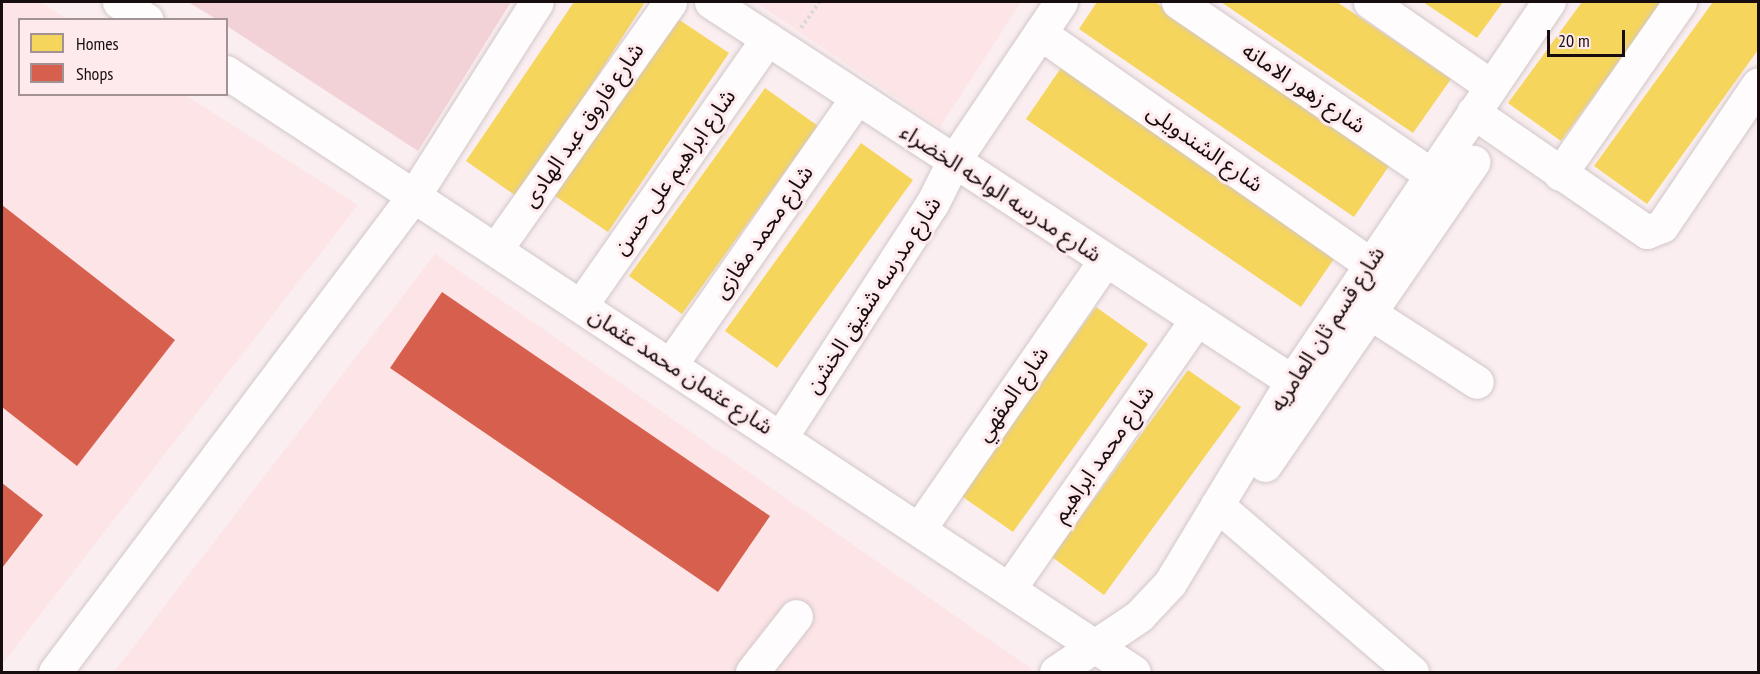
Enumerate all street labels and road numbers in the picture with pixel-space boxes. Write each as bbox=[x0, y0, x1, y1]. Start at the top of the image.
street label: شارع زهور الامانه bbox=[1237, 37, 1371, 139]
street label: شارع فاروق عبد الهادى bbox=[517, 38, 649, 212]
street label: شارع ابراهيم على حسن bbox=[607, 84, 741, 260]
street label: شارع الشندويلى bbox=[1142, 98, 1268, 198]
street label: شارع مدرسه الواحه الخضراء bbox=[896, 118, 1106, 268]
street label: شارع محمد مغازى bbox=[707, 160, 819, 304]
street label: شارع مدرسه شفيق الخشن bbox=[799, 192, 947, 398]
street label: شارع قسم ثان العامريه bbox=[1264, 242, 1390, 416]
street label: شارع عثمان محمد عثمان bbox=[584, 302, 778, 440]
street label: شارع المقهي bbox=[970, 342, 1054, 446]
street label: شارع محمد ابراهيم bbox=[1046, 381, 1160, 527]

